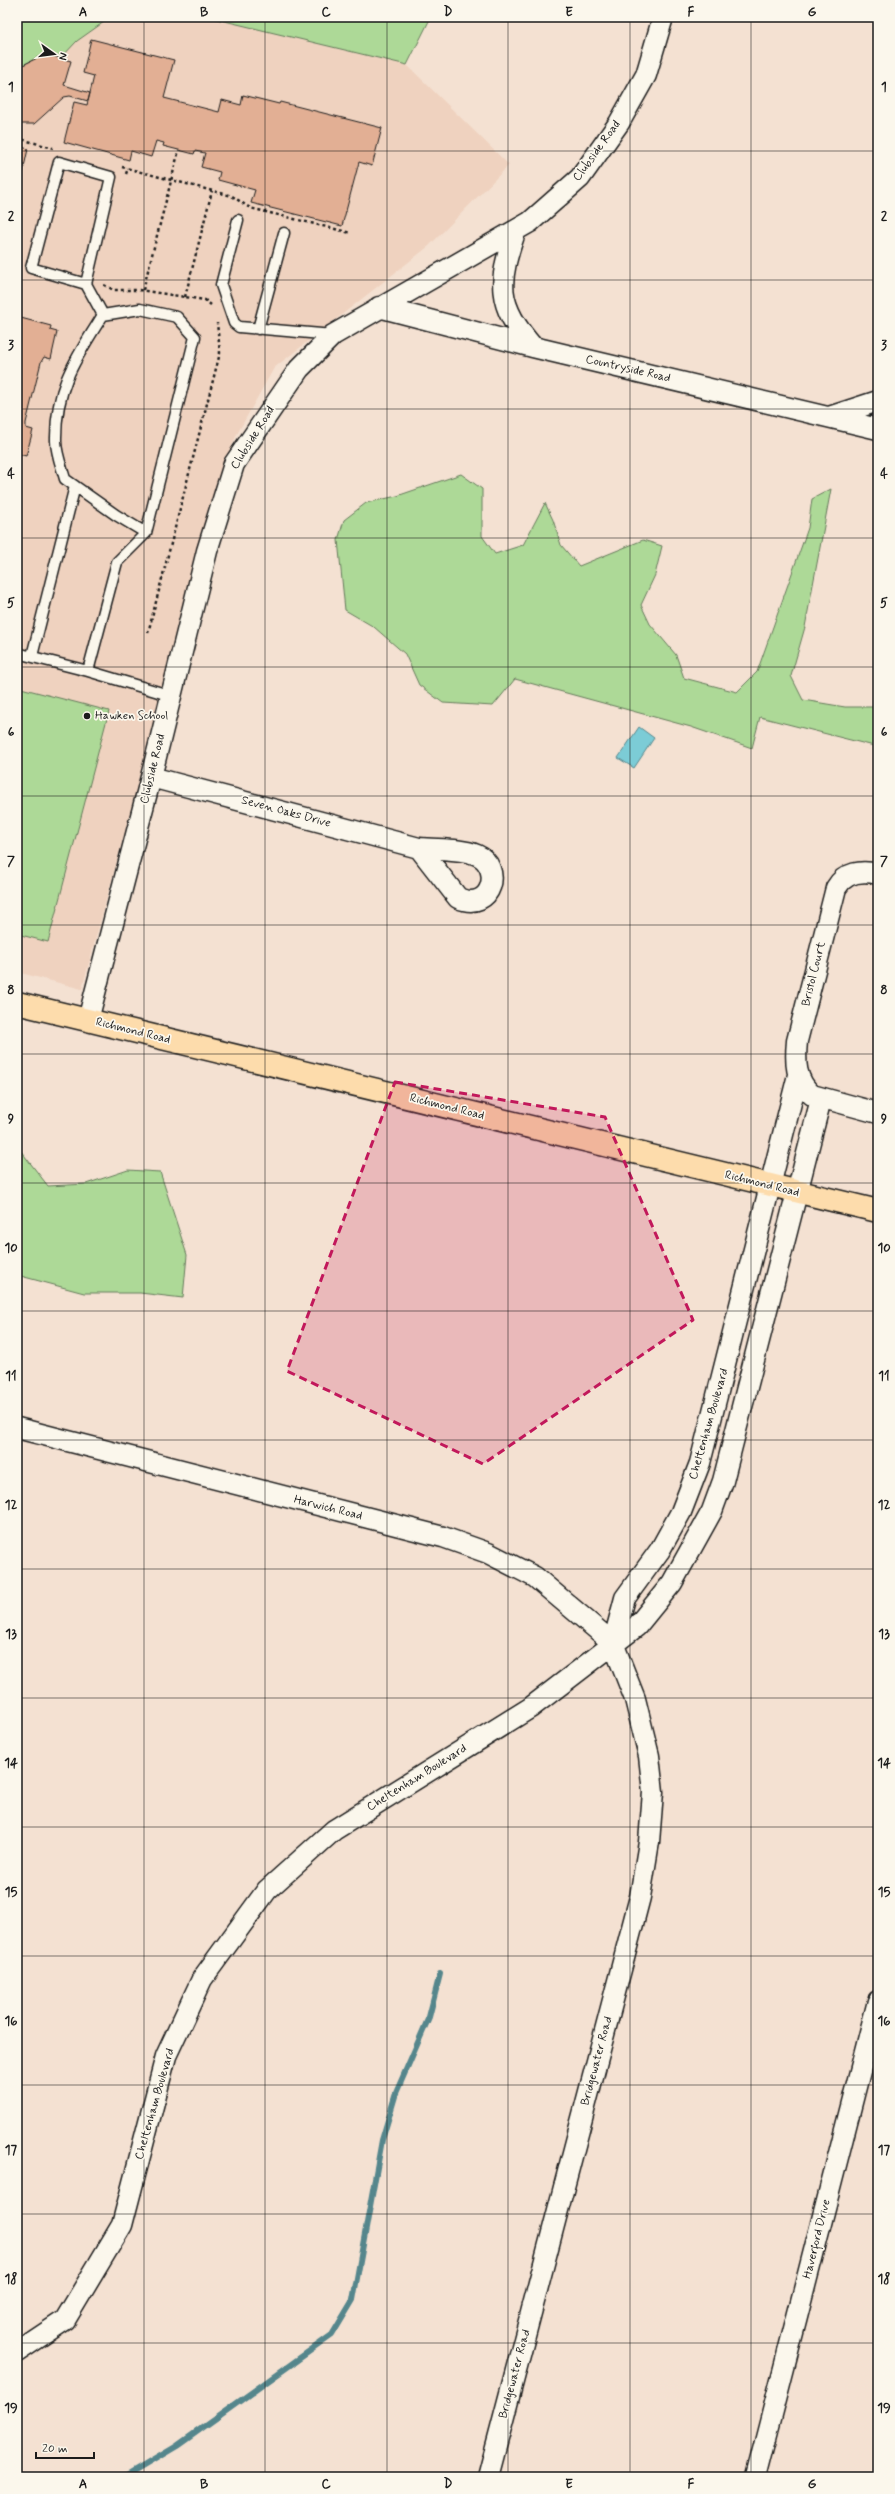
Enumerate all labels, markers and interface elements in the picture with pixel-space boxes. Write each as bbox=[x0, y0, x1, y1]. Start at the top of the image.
text: A bbox=[79, 4, 87, 21]
text: B bbox=[200, 4, 209, 21]
text: C bbox=[321, 4, 331, 21]
text: D bbox=[444, 4, 453, 21]
text: E bbox=[565, 4, 573, 21]
text: F bbox=[688, 4, 695, 21]
text: G bbox=[808, 4, 817, 21]
north arrow bbox=[34, 34, 74, 74]
text: N bbox=[55, 51, 70, 61]
text: 1 bbox=[8, 79, 14, 96]
text: 1 bbox=[881, 79, 887, 96]
street label: Clubside Road bbox=[569, 117, 625, 185]
text: 2 bbox=[8, 208, 15, 225]
text: 2 bbox=[881, 208, 888, 225]
text: 3 bbox=[8, 337, 14, 354]
text: 3 bbox=[881, 337, 887, 354]
street label: Countryside Road bbox=[584, 351, 672, 387]
street label: Clubside Road bbox=[227, 403, 279, 473]
text: 4 bbox=[7, 466, 15, 483]
text: 4 bbox=[880, 466, 888, 483]
text: 5 bbox=[7, 595, 15, 612]
text: 5 bbox=[880, 595, 888, 612]
place label: Hawken School bbox=[95, 708, 168, 724]
marker: Hawken School bbox=[82, 711, 92, 721]
text: 6 bbox=[8, 724, 15, 741]
text: 6 bbox=[881, 724, 888, 741]
street label: Clubside Road bbox=[137, 732, 169, 806]
street label: Seven Oaks Drive bbox=[239, 792, 333, 832]
text: 7 bbox=[7, 853, 15, 870]
text: 7 bbox=[880, 853, 888, 870]
street label: Bristol Court bbox=[798, 940, 830, 1008]
text: 8 bbox=[7, 982, 15, 999]
text: 8 bbox=[880, 982, 888, 999]
street label: Richmond Road bbox=[94, 1014, 172, 1048]
street label: Richmond Road bbox=[408, 1090, 486, 1124]
text: 9 bbox=[8, 1111, 15, 1128]
text: 9 bbox=[881, 1111, 888, 1128]
street label: Richmond Road bbox=[723, 1167, 801, 1201]
text: 10 bbox=[4, 1240, 18, 1257]
text: 10 bbox=[877, 1240, 891, 1257]
street label: Cheltenham Boulevard bbox=[685, 1366, 733, 1482]
text: 11 bbox=[5, 1368, 17, 1385]
text: 11 bbox=[878, 1368, 890, 1385]
street label: Harwich Road bbox=[292, 1492, 364, 1524]
text: 12 bbox=[5, 1497, 17, 1514]
text: 12 bbox=[878, 1497, 890, 1514]
text: 13 bbox=[5, 1626, 17, 1643]
text: 13 bbox=[878, 1626, 890, 1643]
street label: Cheltenham Boulevard bbox=[364, 1741, 470, 1815]
text: 14 bbox=[4, 1755, 18, 1772]
text: 14 bbox=[877, 1755, 891, 1772]
text: 15 bbox=[5, 1884, 17, 1901]
text: 15 bbox=[878, 1884, 890, 1901]
text: 16 bbox=[4, 2013, 18, 2030]
text: 16 bbox=[877, 2013, 891, 2030]
street label: Bridgewater Road bbox=[577, 2015, 617, 2107]
street label: Cheltenham Boulevard bbox=[131, 2046, 179, 2162]
text: 17 bbox=[5, 2142, 18, 2159]
text: 17 bbox=[878, 2142, 891, 2159]
street label: Haverford Drive bbox=[799, 2198, 836, 2281]
text: 18 bbox=[5, 2271, 17, 2288]
text: 18 bbox=[878, 2271, 890, 2288]
street label: Bridgewater Road bbox=[495, 2328, 535, 2420]
text: 19 bbox=[4, 2400, 18, 2417]
text: 19 bbox=[877, 2400, 891, 2417]
scale bar bbox=[36, 2434, 94, 2460]
text: 20 m bbox=[42, 2441, 68, 2457]
text: A bbox=[79, 2476, 87, 2493]
text: B bbox=[200, 2476, 209, 2493]
text: C bbox=[321, 2476, 331, 2493]
text: D bbox=[444, 2476, 453, 2493]
text: E bbox=[565, 2476, 573, 2493]
text: F bbox=[688, 2476, 695, 2493]
text: G bbox=[808, 2476, 817, 2493]

